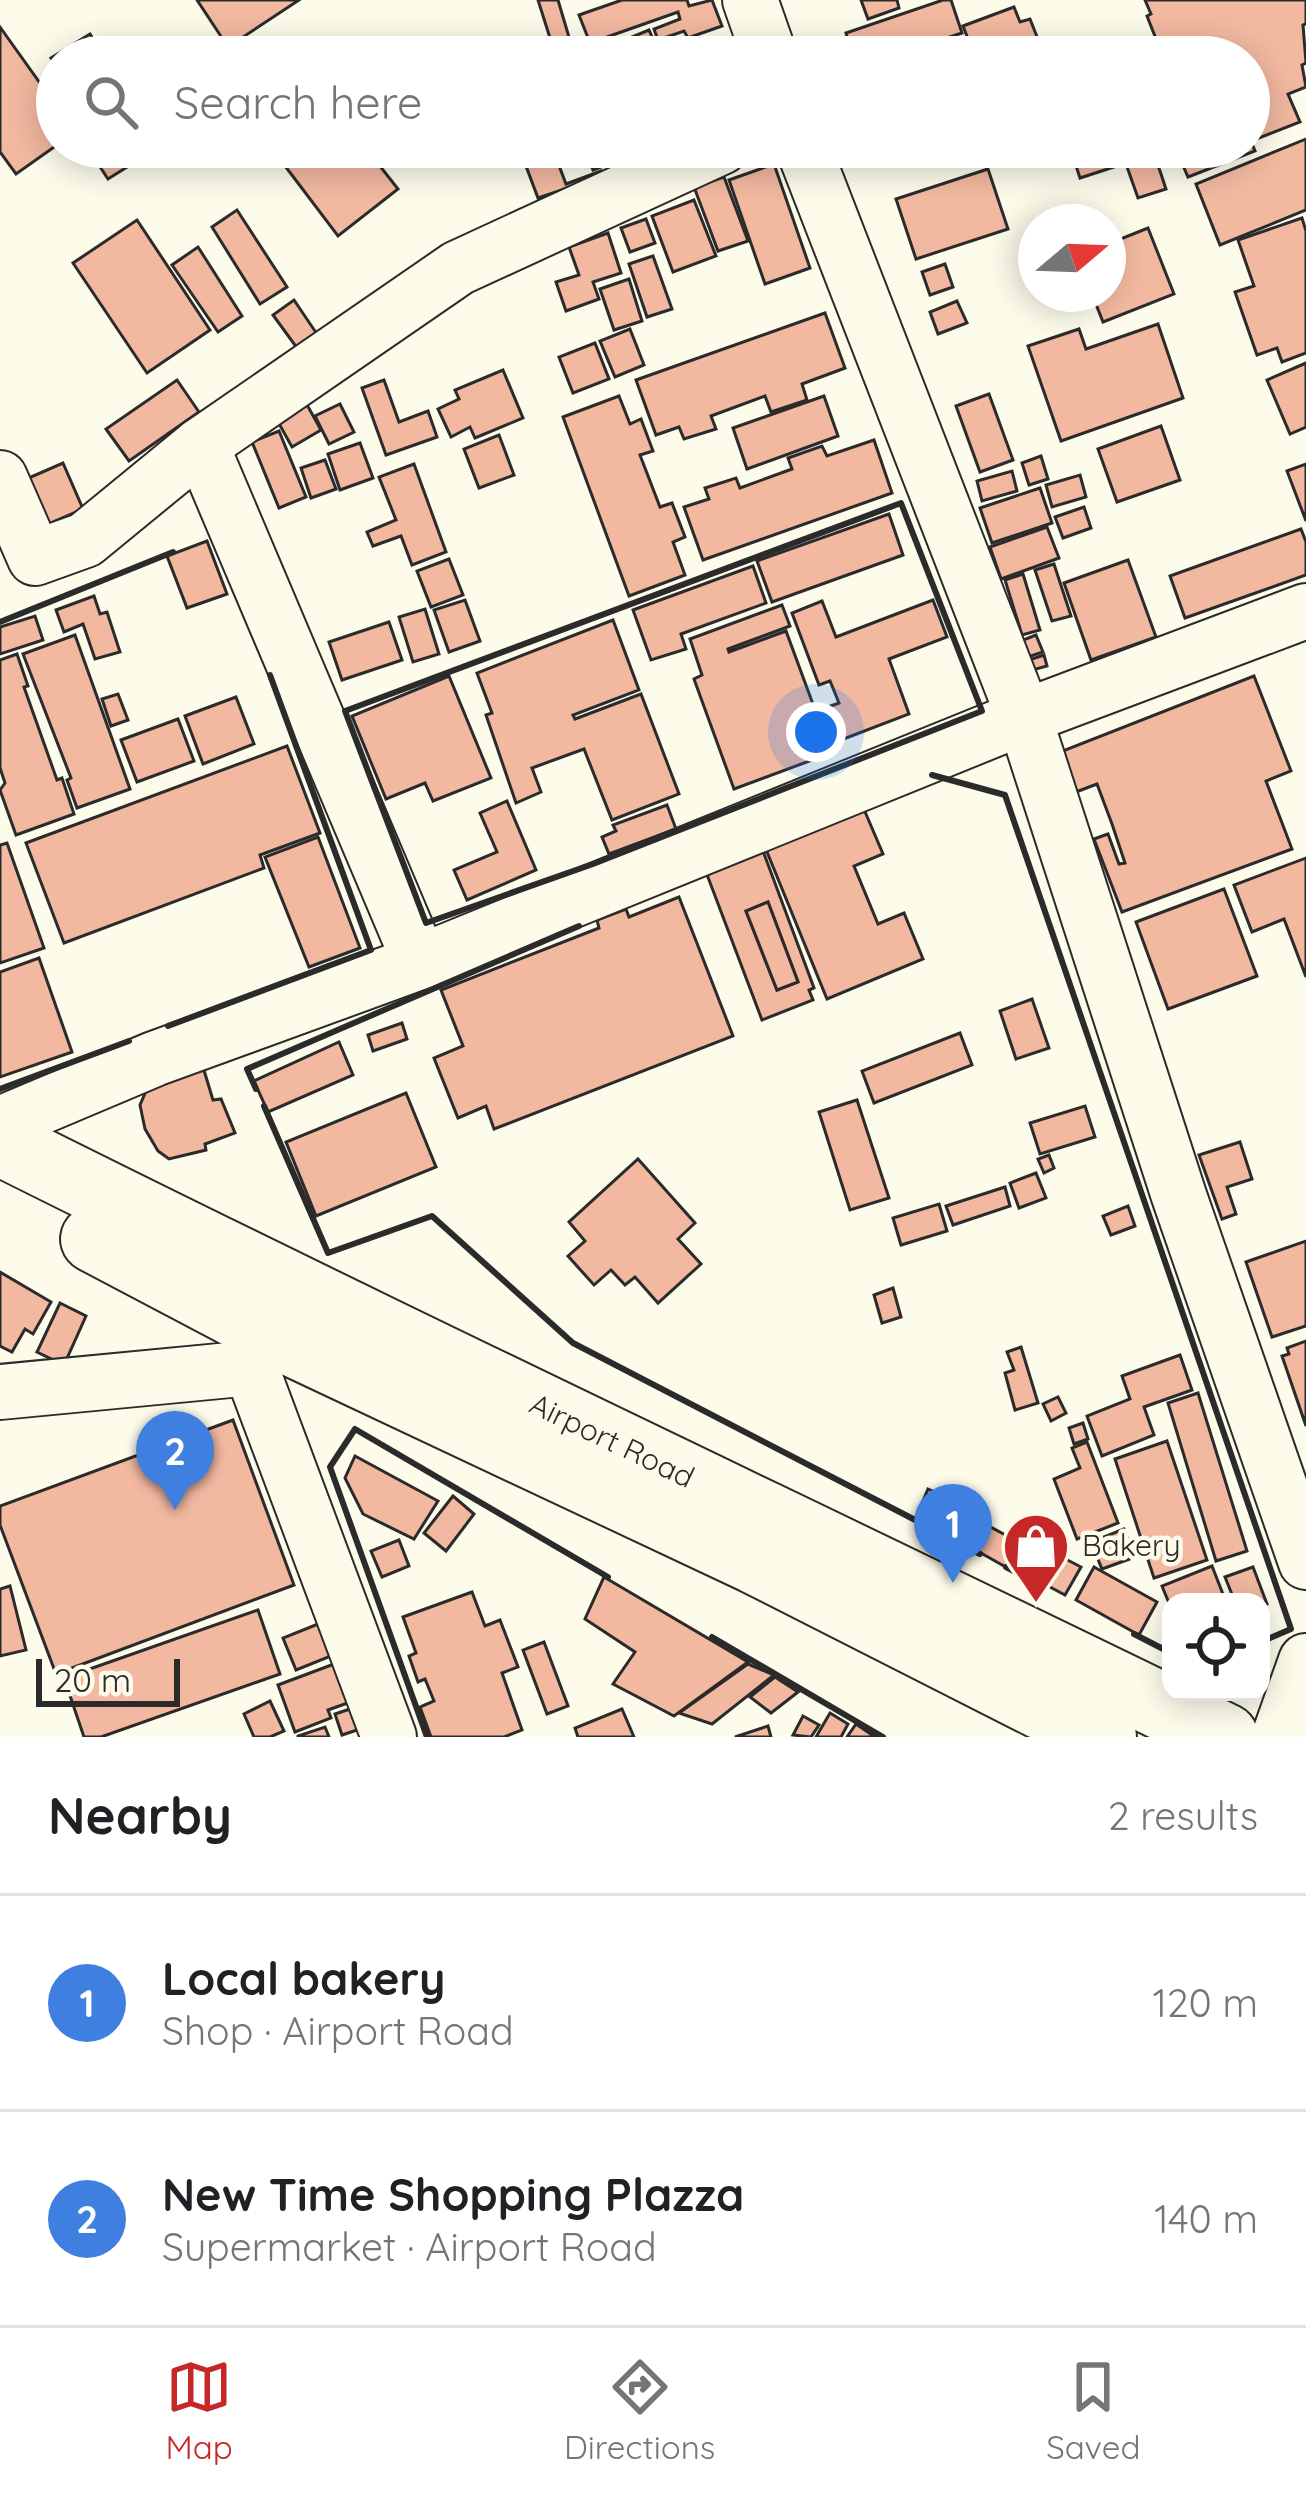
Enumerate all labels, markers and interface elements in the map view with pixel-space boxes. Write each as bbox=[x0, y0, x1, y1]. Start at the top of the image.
search box bbox=[36, 36, 1270, 168]
icon: search bbox=[78, 69, 144, 135]
text: Search here bbox=[174, 74, 422, 130]
north arrow bbox=[1018, 204, 1126, 312]
your location bbox=[786, 702, 846, 762]
street label: Airport Road bbox=[524, 1384, 701, 1496]
pin: 2 bbox=[136, 1411, 214, 1510]
pin: 1 bbox=[914, 1484, 992, 1583]
shop icon: Bakery bbox=[1001, 1511, 1071, 1605]
place label: Bakery bbox=[1082, 1526, 1181, 1564]
map controls bbox=[1162, 1593, 1270, 1701]
button: locate bbox=[1162, 1593, 1270, 1701]
scale bar bbox=[36, 1653, 180, 1706]
text: 20 m bbox=[54, 1659, 131, 1700]
text: Nearby bbox=[48, 1783, 232, 1847]
text: 2 results bbox=[1108, 1791, 1258, 1840]
text: Local bakery bbox=[162, 1950, 445, 2006]
text: 1 bbox=[79, 1978, 95, 2027]
text: 120 m bbox=[1153, 1978, 1258, 2027]
text: Shop · Airport Road bbox=[162, 2006, 514, 2055]
text: New Time Shopping Plazza bbox=[162, 2166, 744, 2222]
text: 2 bbox=[76, 2194, 98, 2243]
text: 140 m bbox=[1154, 2194, 1258, 2243]
text: Supermarket · Airport Road bbox=[162, 2222, 657, 2271]
tab: Map bbox=[166, 2354, 233, 2467]
tab: Directions bbox=[564, 2354, 715, 2467]
tab: Saved bbox=[1046, 2354, 1140, 2467]

